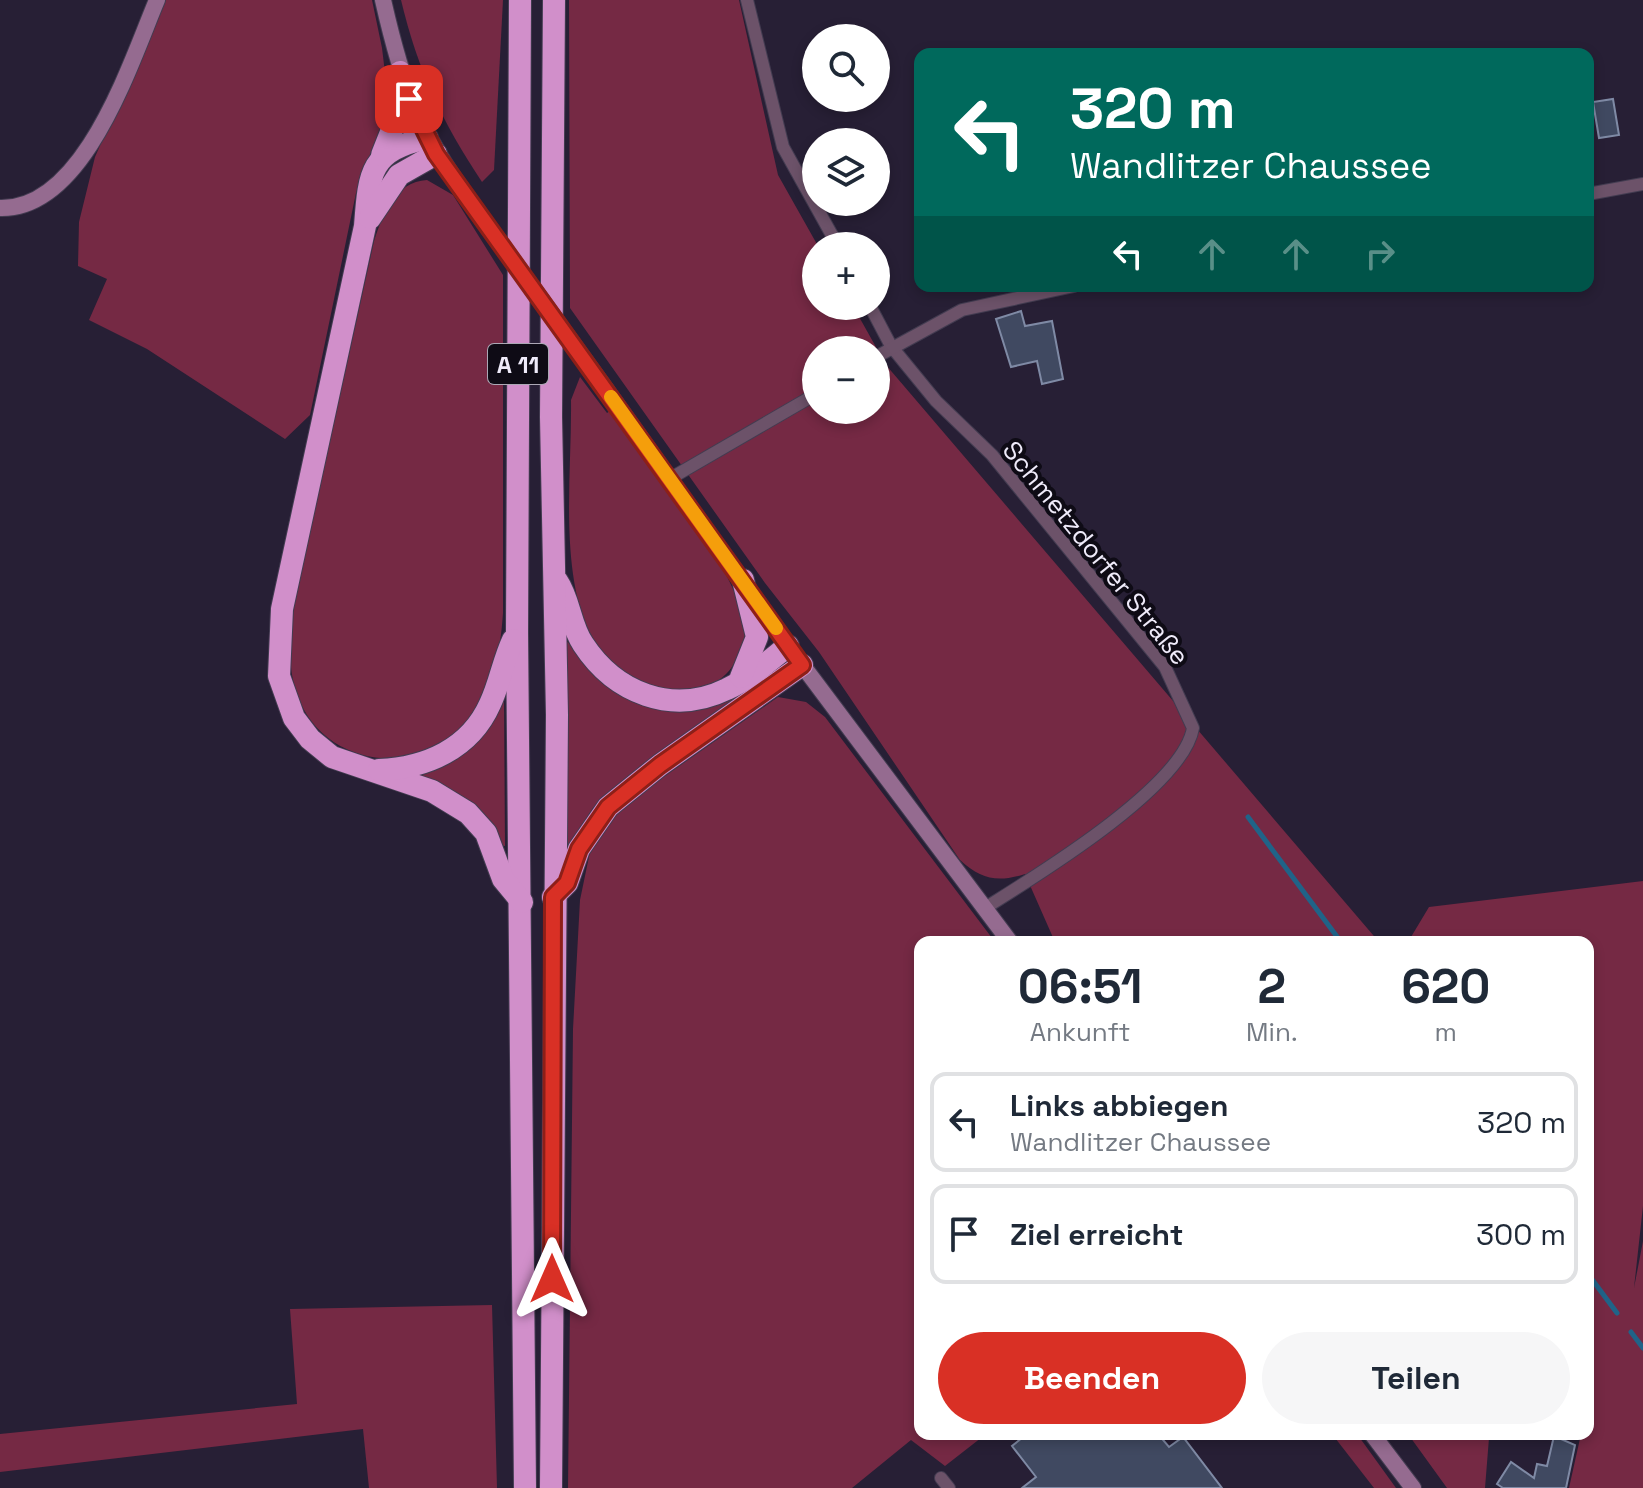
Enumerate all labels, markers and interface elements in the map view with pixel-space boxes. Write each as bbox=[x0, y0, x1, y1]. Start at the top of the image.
map controls bbox=[802, 24, 890, 424]
button: search bbox=[802, 24, 890, 112]
pin bbox=[375, 65, 443, 133]
text: 320 m bbox=[1070, 73, 1236, 144]
icon: arrive bbox=[387, 77, 431, 121]
icon: left bbox=[938, 80, 1042, 184]
button: layers bbox=[802, 128, 890, 216]
text: Wandlitzer Chaussee bbox=[1070, 143, 1432, 189]
button: + bbox=[802, 232, 890, 320]
icon: left bbox=[1106, 232, 1150, 276]
icon: ahead bbox=[1190, 232, 1234, 276]
icon: ahead bbox=[1274, 232, 1318, 276]
icon: right bbox=[1358, 232, 1402, 276]
button: − bbox=[802, 336, 890, 424]
road number: A 11 bbox=[488, 344, 548, 384]
street label: Schmetzdorfer Straße bbox=[995, 434, 1197, 672]
text: 06:51 bbox=[1018, 956, 1142, 1017]
text: 2 bbox=[1258, 956, 1286, 1017]
text: 620 bbox=[1401, 956, 1490, 1017]
text: Ankunft bbox=[1030, 1015, 1130, 1049]
text: Min. bbox=[1246, 1015, 1297, 1049]
text: m bbox=[1435, 1015, 1457, 1049]
text: Links abbiegen bbox=[1010, 1086, 1228, 1125]
icon: left bbox=[942, 1100, 986, 1144]
text: 320 m bbox=[1477, 1103, 1566, 1142]
text: Wandlitzer Chaussee bbox=[1010, 1125, 1271, 1159]
icon: arrive bbox=[942, 1212, 986, 1256]
text: Ziel erreicht bbox=[1010, 1215, 1183, 1254]
text: 300 m bbox=[1476, 1215, 1566, 1254]
position arrow bbox=[510, 1237, 594, 1321]
button: Beenden bbox=[938, 1332, 1246, 1424]
button: Teilen bbox=[1262, 1332, 1570, 1424]

